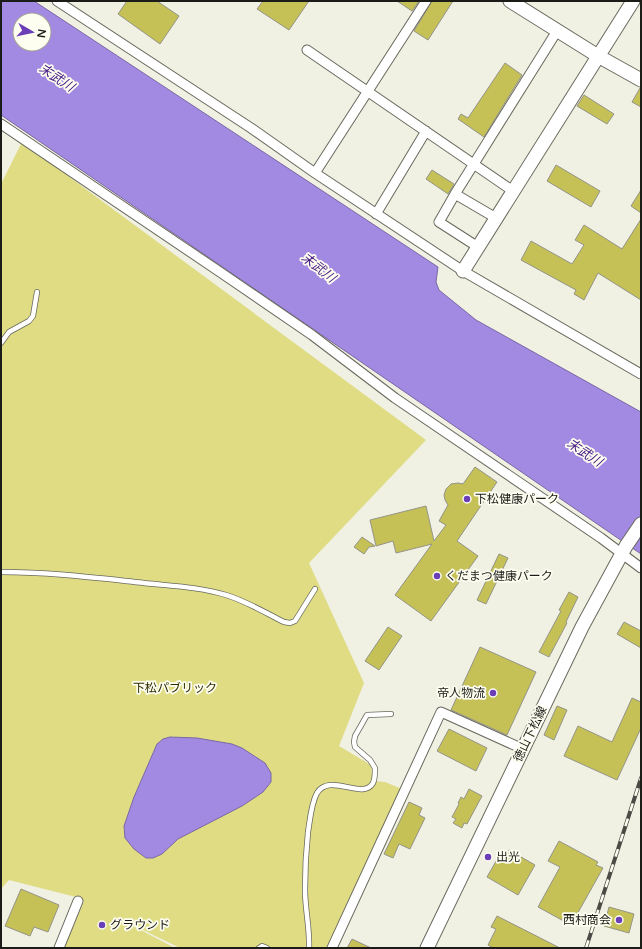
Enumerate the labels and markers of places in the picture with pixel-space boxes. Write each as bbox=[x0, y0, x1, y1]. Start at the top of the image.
place label: 下松健康パーク bbox=[475, 492, 559, 506]
marker: 下松健康パーク bbox=[462, 494, 472, 504]
place label: くだまつ健康パーク bbox=[445, 569, 553, 583]
marker: くだまつ健康パーク bbox=[432, 571, 442, 581]
place label: 帝人物流 bbox=[437, 686, 485, 700]
marker: 帝人物流 bbox=[488, 688, 498, 698]
place label: 出光 bbox=[496, 850, 520, 864]
marker: 出光 bbox=[483, 852, 493, 862]
place label: 西村商会 bbox=[563, 913, 611, 927]
marker: 西村商会 bbox=[614, 915, 624, 925]
place label: グラウンド bbox=[110, 918, 170, 932]
marker: グラウンド bbox=[97, 920, 107, 930]

